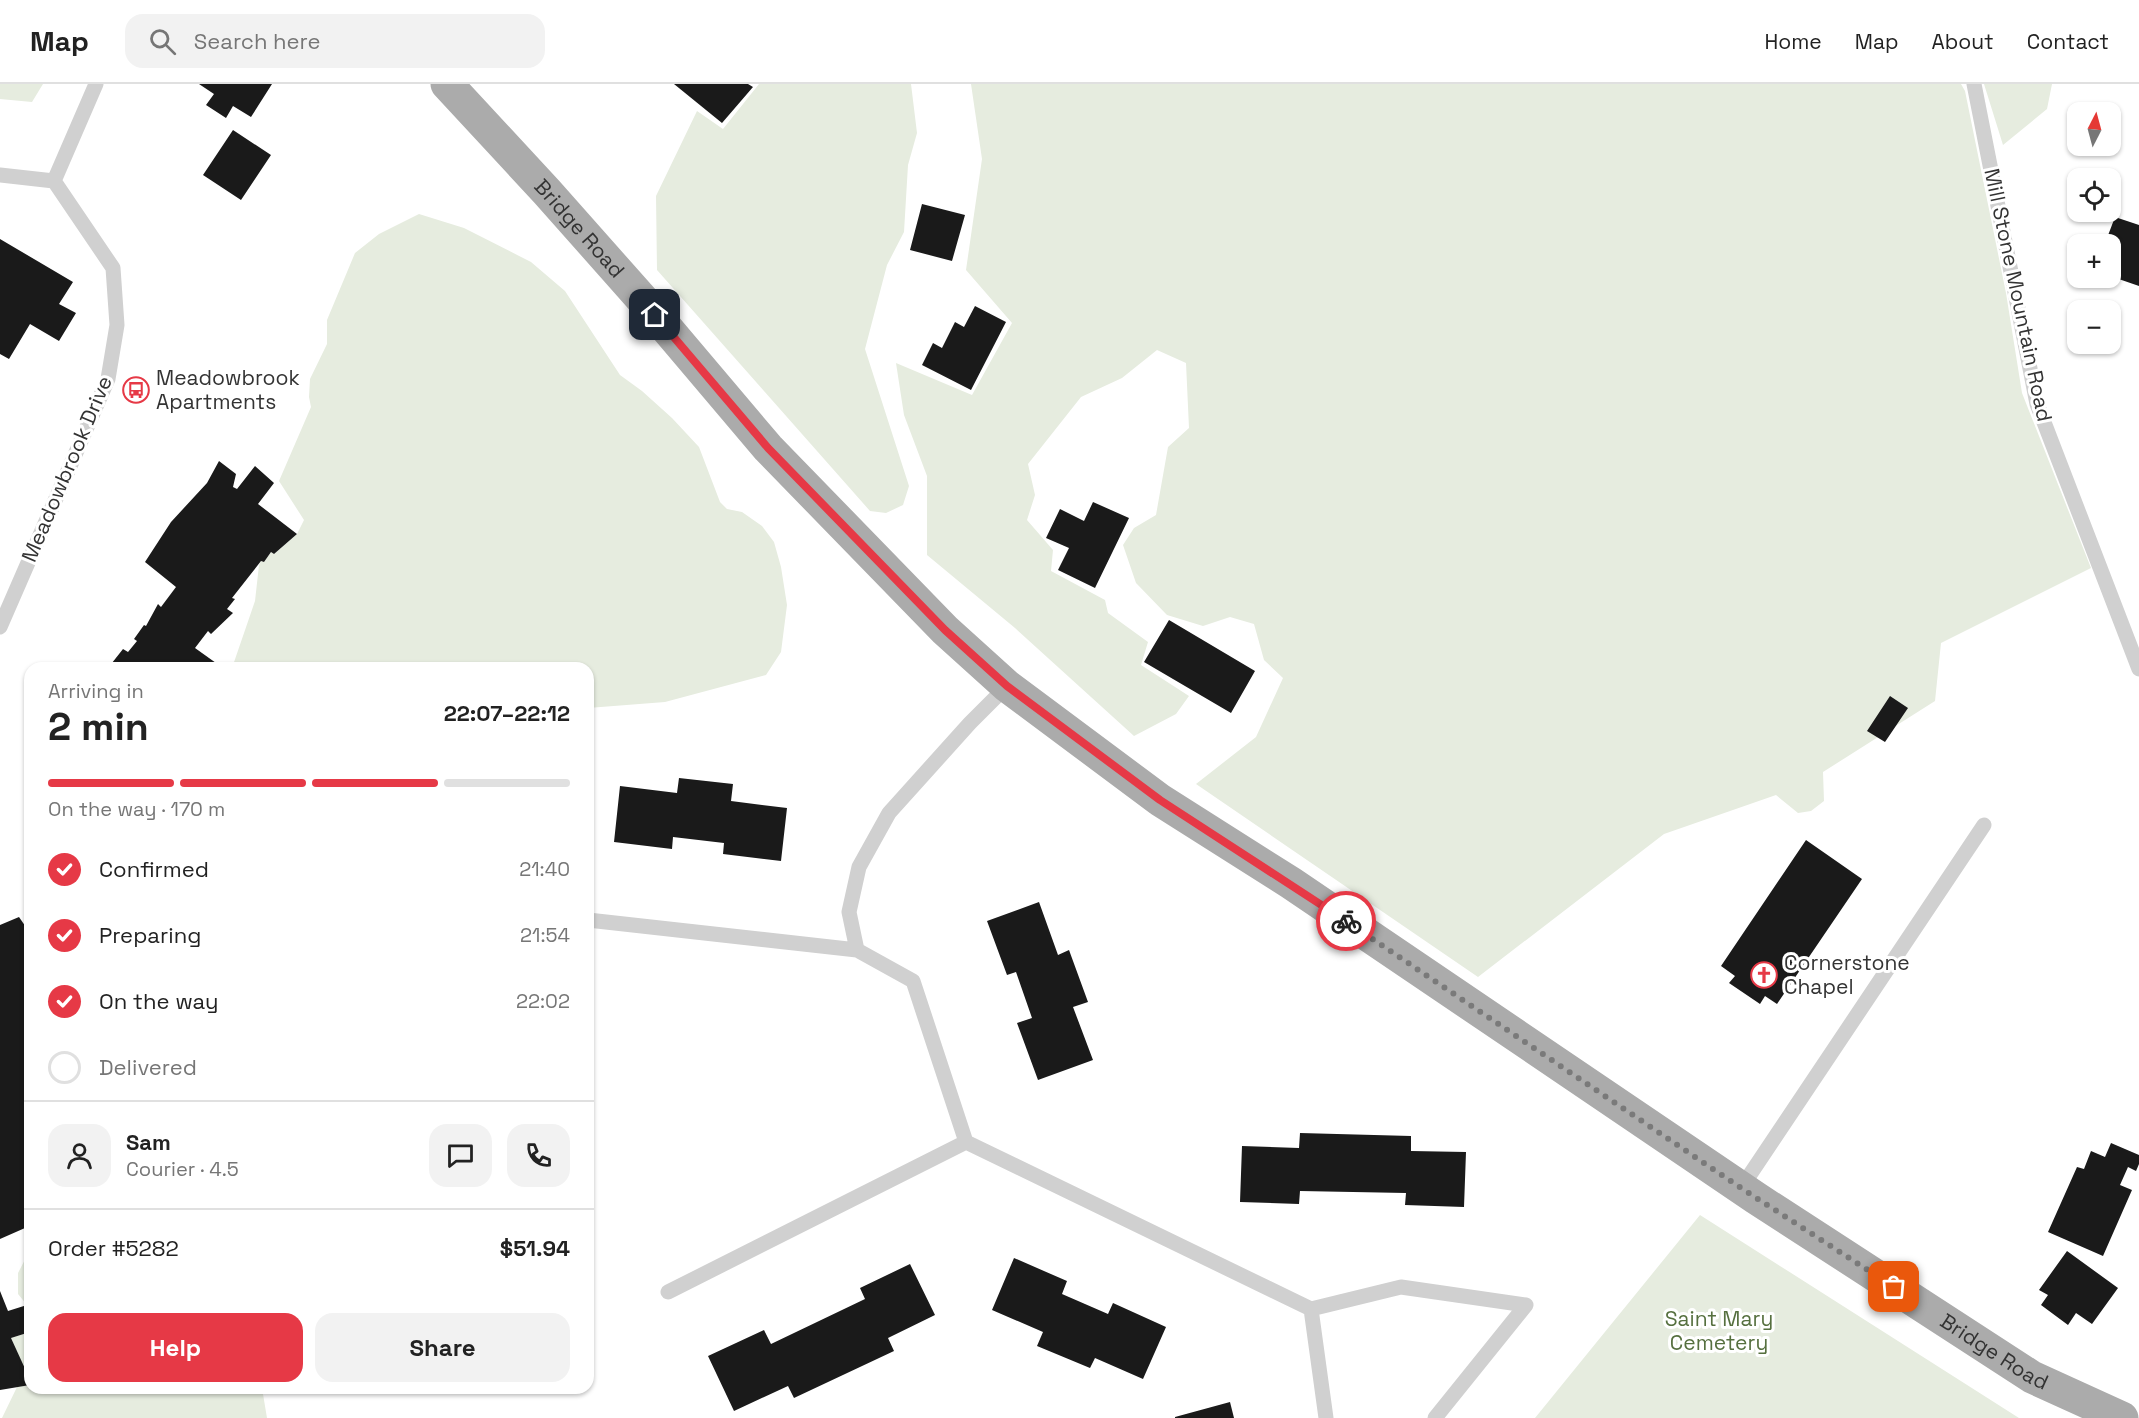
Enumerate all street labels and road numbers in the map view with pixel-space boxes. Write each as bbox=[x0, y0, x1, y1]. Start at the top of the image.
street label: Mill Stone Mountain Road bbox=[1978, 166, 2059, 424]
street label: Bridge Road bbox=[529, 173, 631, 283]
street label: Meadowbrook Drive bbox=[15, 372, 118, 566]
street label: Bridge Road bbox=[1935, 1307, 2053, 1396]

